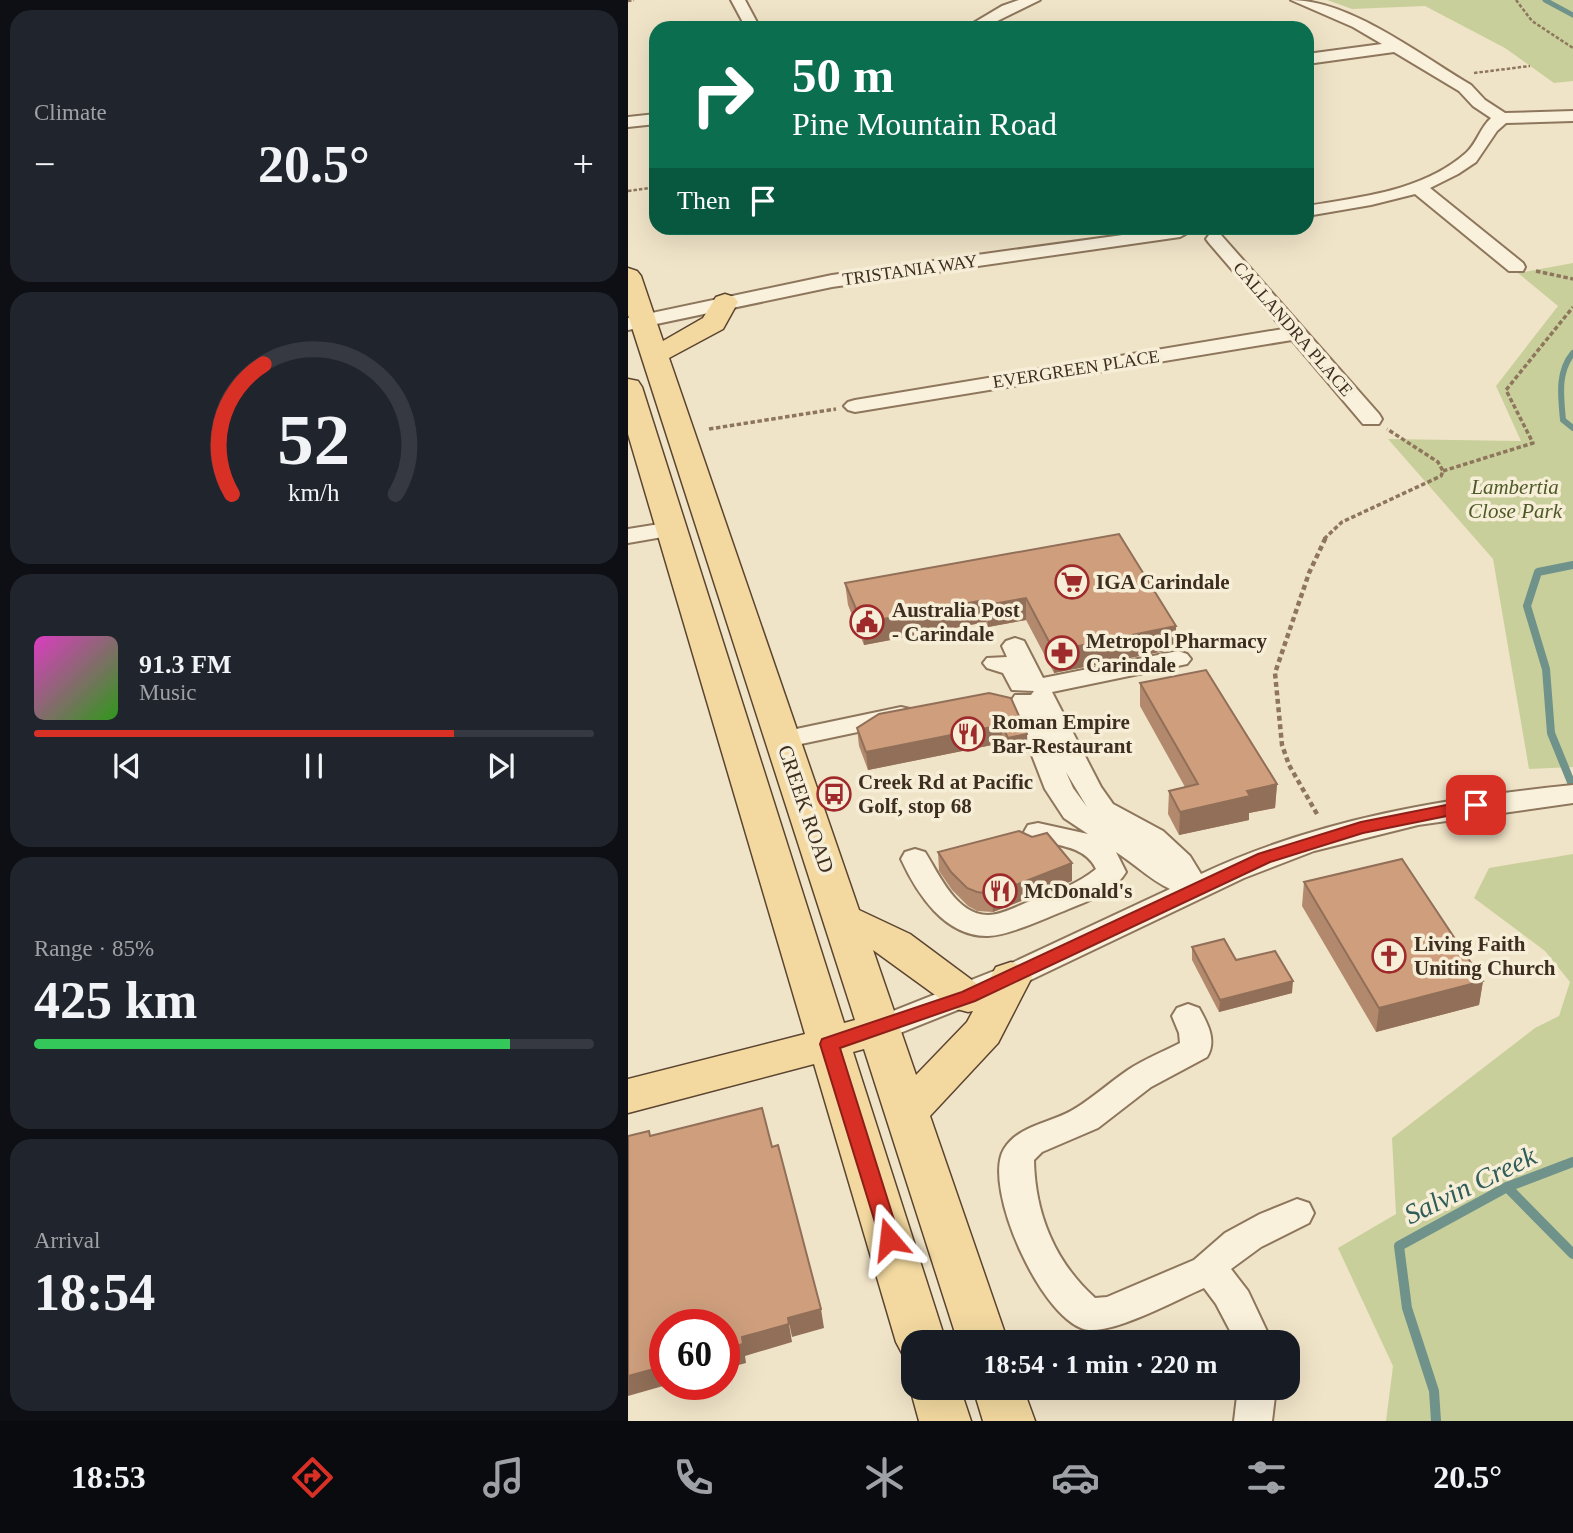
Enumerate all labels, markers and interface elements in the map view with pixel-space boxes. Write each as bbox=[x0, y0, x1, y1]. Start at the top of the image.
text: 50 m bbox=[792, 48, 894, 103]
icon: right bbox=[677, 49, 768, 140]
text: Climate bbox=[34, 100, 107, 125]
text: Pine Mountain Road bbox=[792, 106, 1057, 142]
text: 20.5° bbox=[258, 136, 370, 193]
text: − bbox=[34, 143, 55, 185]
text: + bbox=[573, 143, 594, 185]
icon: arrive bbox=[744, 182, 782, 220]
text: Then bbox=[677, 186, 730, 215]
street label: TRISTANIA WAY bbox=[841, 251, 979, 289]
street label: CALLANDRA PLACE bbox=[1229, 258, 1357, 400]
street label: EVERGREEN PLACE bbox=[991, 346, 1161, 392]
text: 52 bbox=[278, 400, 350, 481]
park label: Lambertia Close Park bbox=[1468, 475, 1563, 523]
text: km/h bbox=[288, 479, 340, 506]
supermarket icon: IGA Carindale bbox=[1053, 563, 1091, 601]
place label: IGA Carindale bbox=[1096, 570, 1230, 594]
place label: Australia Post - Carindale bbox=[892, 598, 1020, 646]
public building icon: Australia Post - Carindale bbox=[848, 603, 886, 641]
place label: Metropol Pharmacy Carindale bbox=[1086, 629, 1267, 677]
pharmacy icon: Metropol Pharmacy Carindale bbox=[1043, 634, 1081, 672]
text: 91.3 FM bbox=[139, 650, 231, 679]
text: Music bbox=[139, 680, 197, 705]
place label: Roman Empire Bar-Restaurant bbox=[992, 710, 1132, 758]
restaurant icon: Roman Empire Bar-Restaurant bbox=[949, 715, 987, 753]
street label: CREEK ROAD bbox=[773, 742, 839, 876]
icon: previous bbox=[108, 747, 146, 785]
icon: pause bbox=[295, 747, 333, 785]
icon: next bbox=[482, 747, 520, 785]
place label: Creek Rd at Pacific Golf, stop 68 bbox=[858, 770, 1033, 818]
bus stop icon: Creek Rd at Pacific Golf, stop 68 bbox=[815, 775, 853, 813]
pin bbox=[1446, 775, 1506, 835]
icon: arrive bbox=[1457, 786, 1495, 824]
restaurant icon: McDonald's bbox=[981, 872, 1019, 910]
place label: McDonald's bbox=[1024, 879, 1133, 903]
place label: Living Faith Uniting Church bbox=[1414, 932, 1556, 980]
text: Range · 85% bbox=[34, 936, 154, 961]
church icon: Living Faith Uniting Church bbox=[1370, 937, 1408, 975]
text: 425 km bbox=[34, 972, 197, 1029]
water label: Salvin Creek bbox=[1399, 1140, 1541, 1230]
position arrow bbox=[852, 1202, 926, 1276]
text: Arrival bbox=[34, 1228, 100, 1253]
text: 18:54 bbox=[34, 1264, 155, 1321]
speed limit sign: 60 bbox=[649, 1309, 740, 1400]
text: 18:54 · 1 min · 220 m bbox=[984, 1350, 1218, 1379]
icon: directions bbox=[288, 1453, 337, 1502]
icon: music bbox=[479, 1453, 528, 1502]
icon: phone bbox=[669, 1453, 718, 1502]
icon: climate bbox=[860, 1453, 909, 1502]
icon: car bbox=[1051, 1453, 1100, 1502]
icon: filters bbox=[1242, 1453, 1291, 1502]
text: 18:53 bbox=[71, 1459, 146, 1495]
text: 20.5° bbox=[1433, 1459, 1502, 1495]

